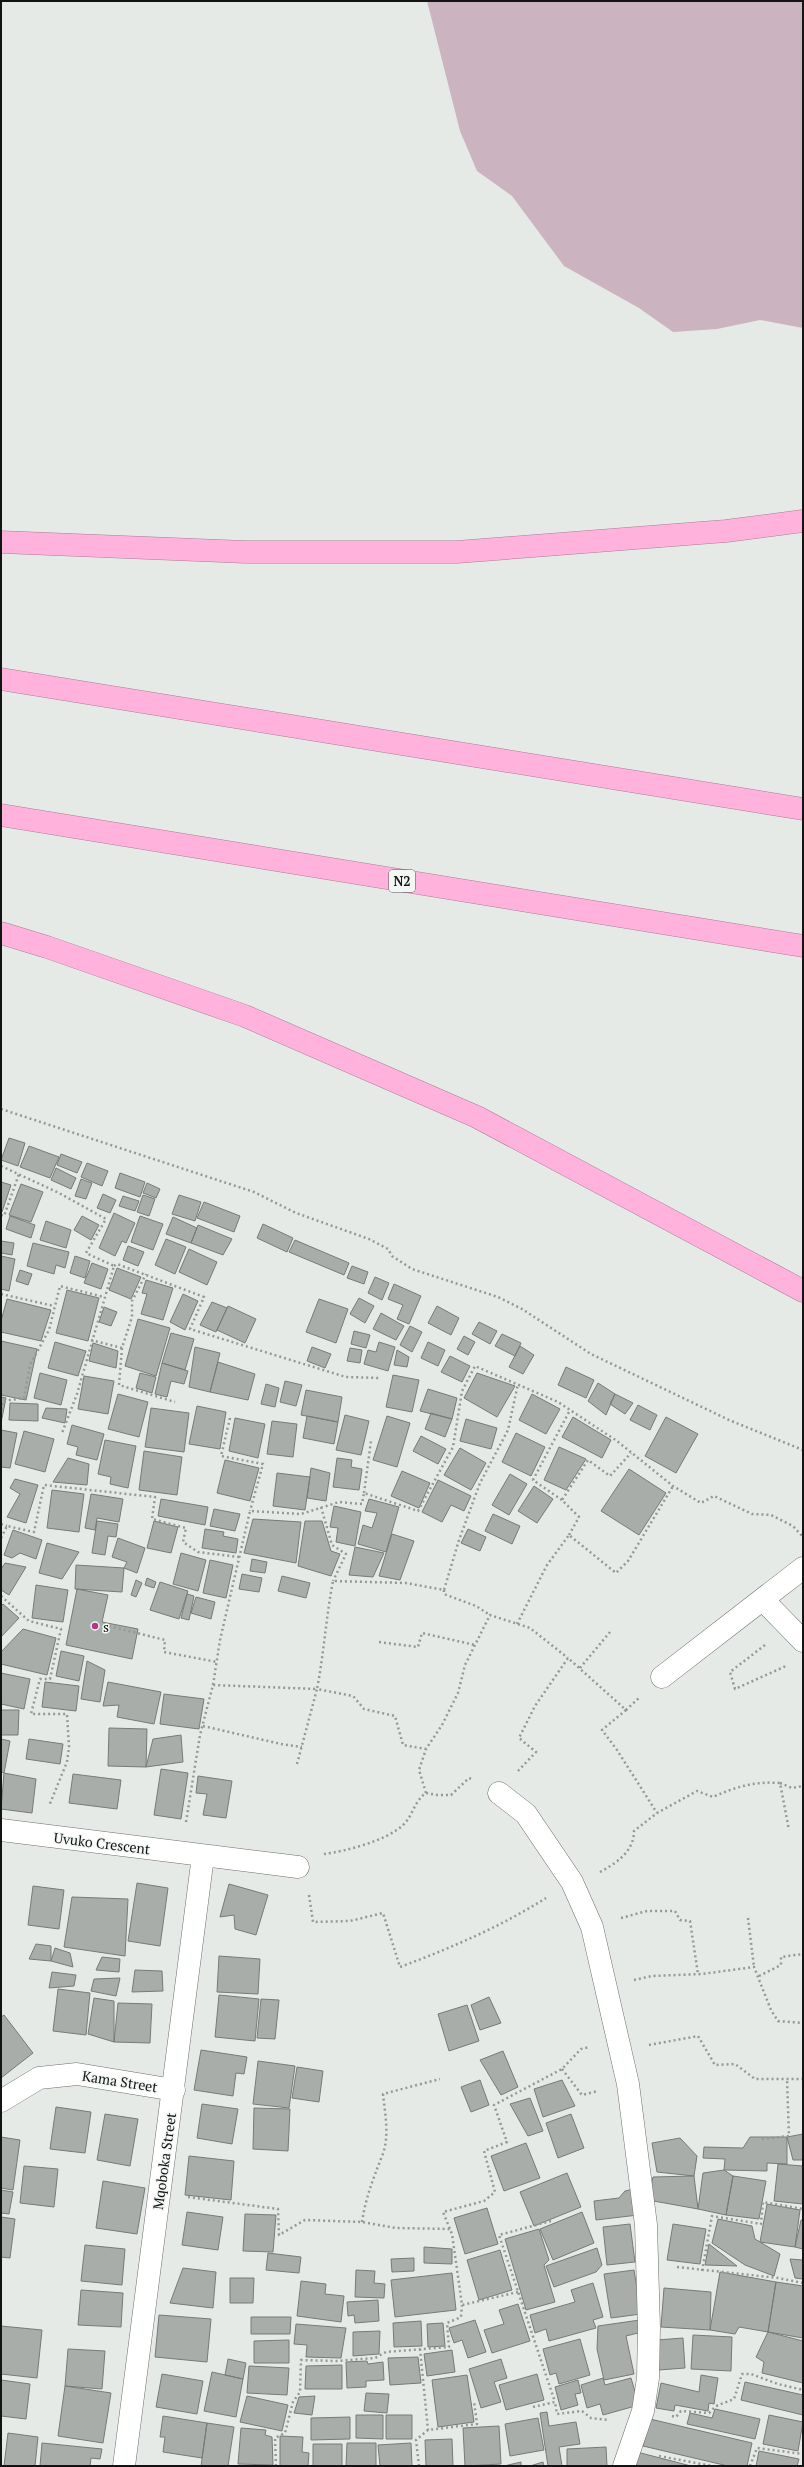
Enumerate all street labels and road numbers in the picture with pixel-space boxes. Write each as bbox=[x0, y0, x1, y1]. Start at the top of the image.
road number: N2 bbox=[389, 870, 415, 892]
street label: Uvuko Crescent bbox=[53, 1828, 152, 1858]
street label: Kama Street bbox=[81, 2066, 160, 2096]
street label: Mqoboka Street bbox=[148, 2110, 180, 2211]

